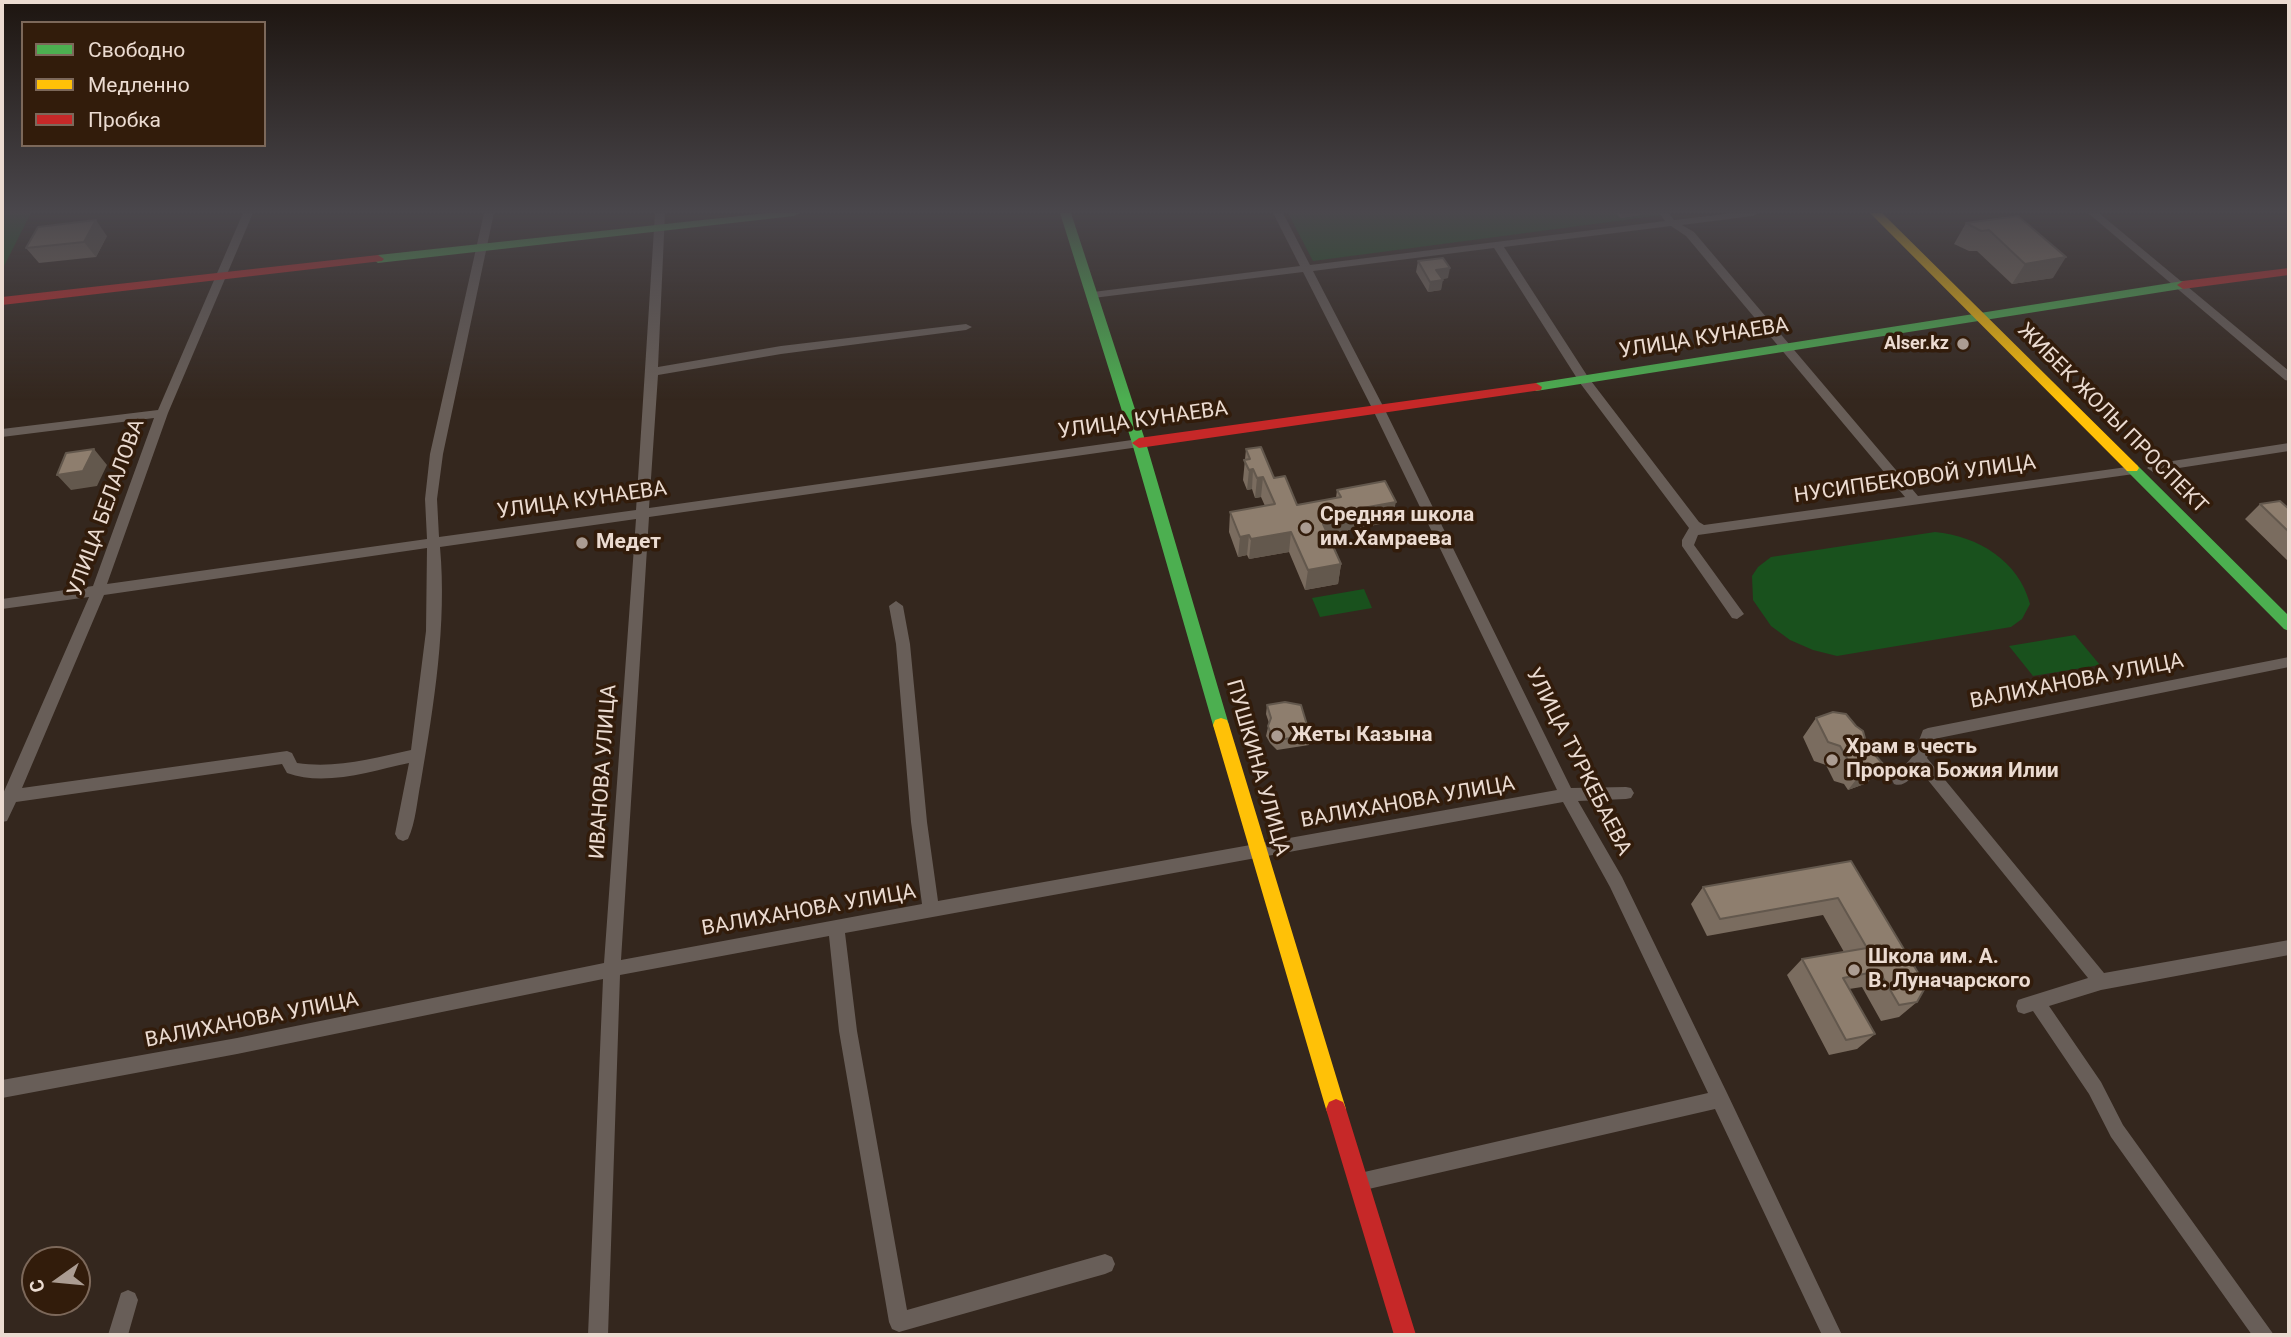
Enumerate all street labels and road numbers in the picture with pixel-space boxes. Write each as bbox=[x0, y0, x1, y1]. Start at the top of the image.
street label: УЛИЦА КУНАЕВА bbox=[1617, 313, 1791, 365]
street label: ЖИБЕК ЖОЛЫ ПРОСПЕКТ bbox=[2012, 319, 2212, 519]
street label: УЛИЦА КУНАЕВА bbox=[1056, 397, 1230, 445]
street label: УЛИЦА БЕЛАЛОВА bbox=[63, 416, 151, 600]
street label: НУСИПБЕКОВОЙ УЛИЦА bbox=[1793, 451, 2037, 509]
street label: УЛИЦА КУНАЕВА bbox=[495, 477, 669, 525]
street label: ВАЛИХАНОВА УЛИЦА bbox=[1968, 649, 2186, 715]
street label: УЛИЦА ТУРКЕБАЕВА bbox=[1520, 664, 1636, 860]
street label: ПУШКИНА УЛИЦА bbox=[1220, 677, 1294, 859]
street label: ИВАНОВА УЛИЦА bbox=[585, 684, 623, 860]
street label: ВАЛИХАНОВА УЛИЦА bbox=[1299, 772, 1517, 834]
street label: ВАЛИХАНОВА УЛИЦА bbox=[700, 880, 918, 942]
street label: ВАЛИХАНОВА УЛИЦА bbox=[143, 988, 361, 1054]

